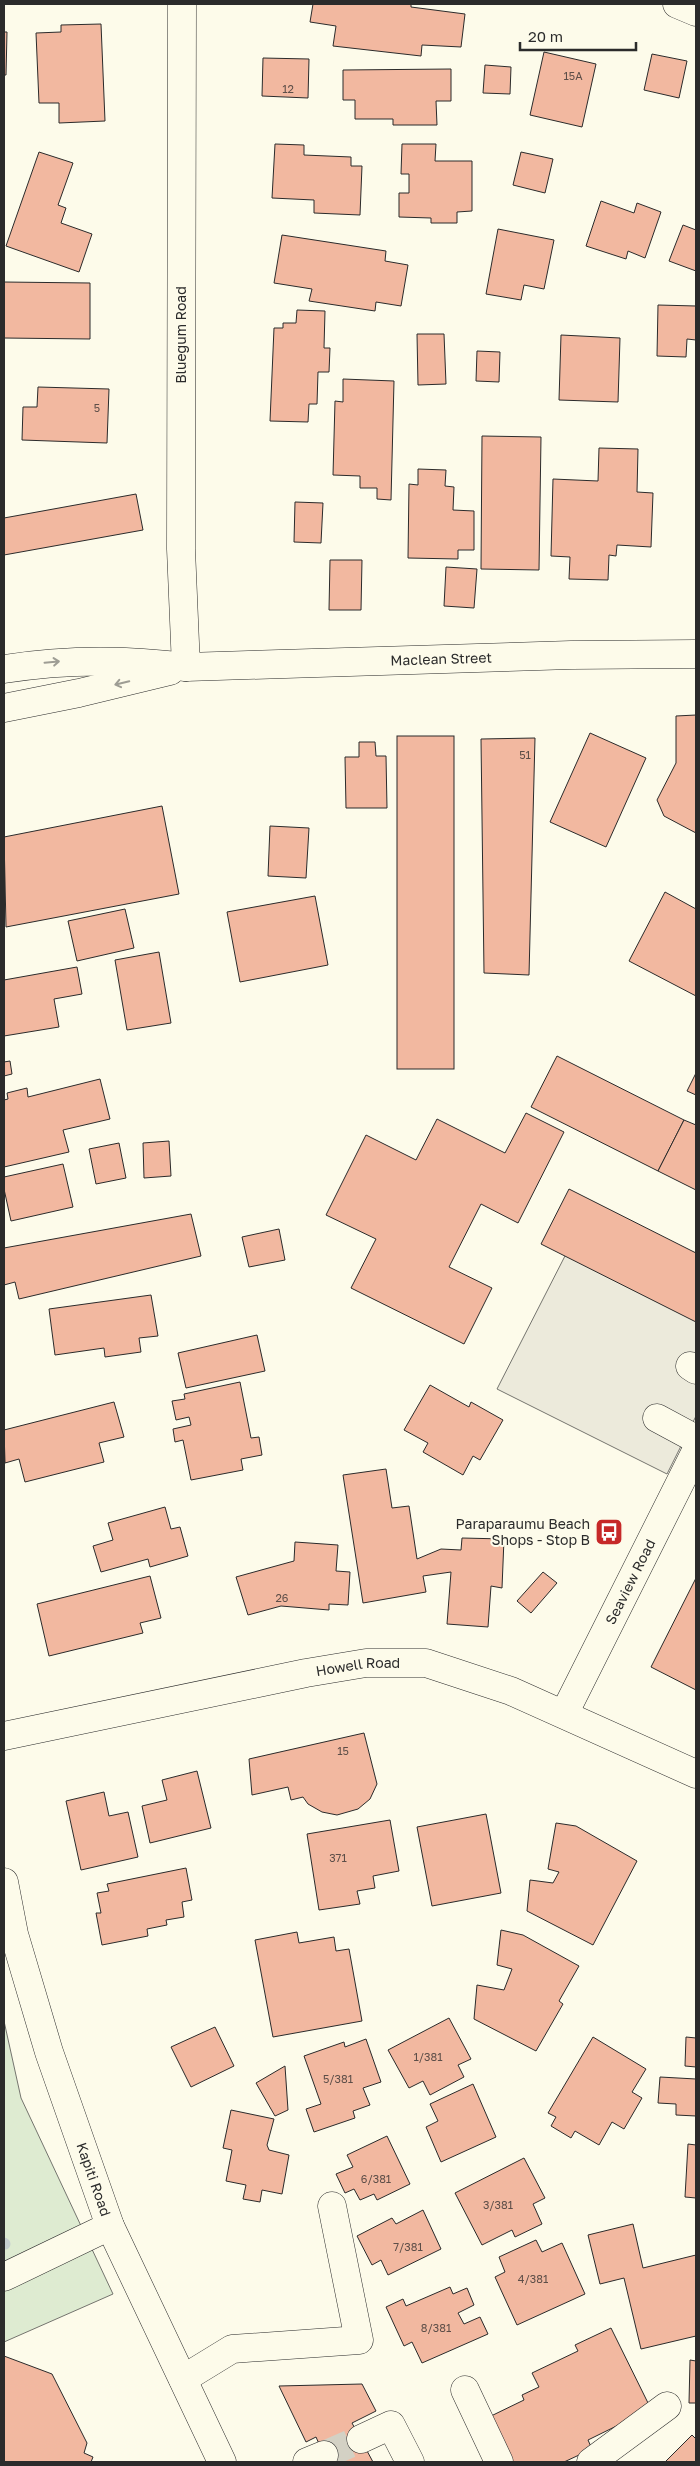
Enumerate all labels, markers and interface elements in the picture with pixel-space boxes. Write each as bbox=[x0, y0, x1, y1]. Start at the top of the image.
scale bar bbox=[520, 20, 636, 52]
text: 20 m bbox=[528, 27, 563, 45]
house number: 15A bbox=[563, 69, 583, 82]
house number: 12 bbox=[282, 82, 294, 95]
street label: Bluegum Road bbox=[172, 286, 189, 384]
house number: 5 bbox=[94, 401, 100, 414]
street label: Maclean Street bbox=[390, 648, 492, 669]
one-way arrow bbox=[44, 657, 60, 667]
one-way arrow bbox=[114, 679, 130, 688]
house number: 51 bbox=[519, 748, 531, 761]
place label: Paraparaumu Beach Shops - Stop B bbox=[456, 1515, 590, 1548]
bus stop icon: Paraparaumu Beach Shops - Stop B bbox=[594, 1517, 624, 1547]
street label: Seaview Road bbox=[601, 1536, 659, 1627]
house number: 26 bbox=[275, 1591, 289, 1604]
street label: Howell Road bbox=[314, 1654, 400, 1679]
house number: 15 bbox=[337, 1744, 349, 1757]
house number: 371 bbox=[329, 1851, 347, 1864]
house number: 1/381 bbox=[413, 2050, 443, 2063]
house number: 5/381 bbox=[323, 2072, 353, 2085]
street label: Kapiti Road bbox=[73, 2140, 115, 2218]
house number: 6/381 bbox=[361, 2172, 391, 2185]
house number: 3/381 bbox=[483, 2198, 513, 2211]
house number: 7/381 bbox=[393, 2240, 423, 2253]
house number: 4/381 bbox=[518, 2272, 548, 2285]
house number: 8/381 bbox=[421, 2321, 451, 2334]

